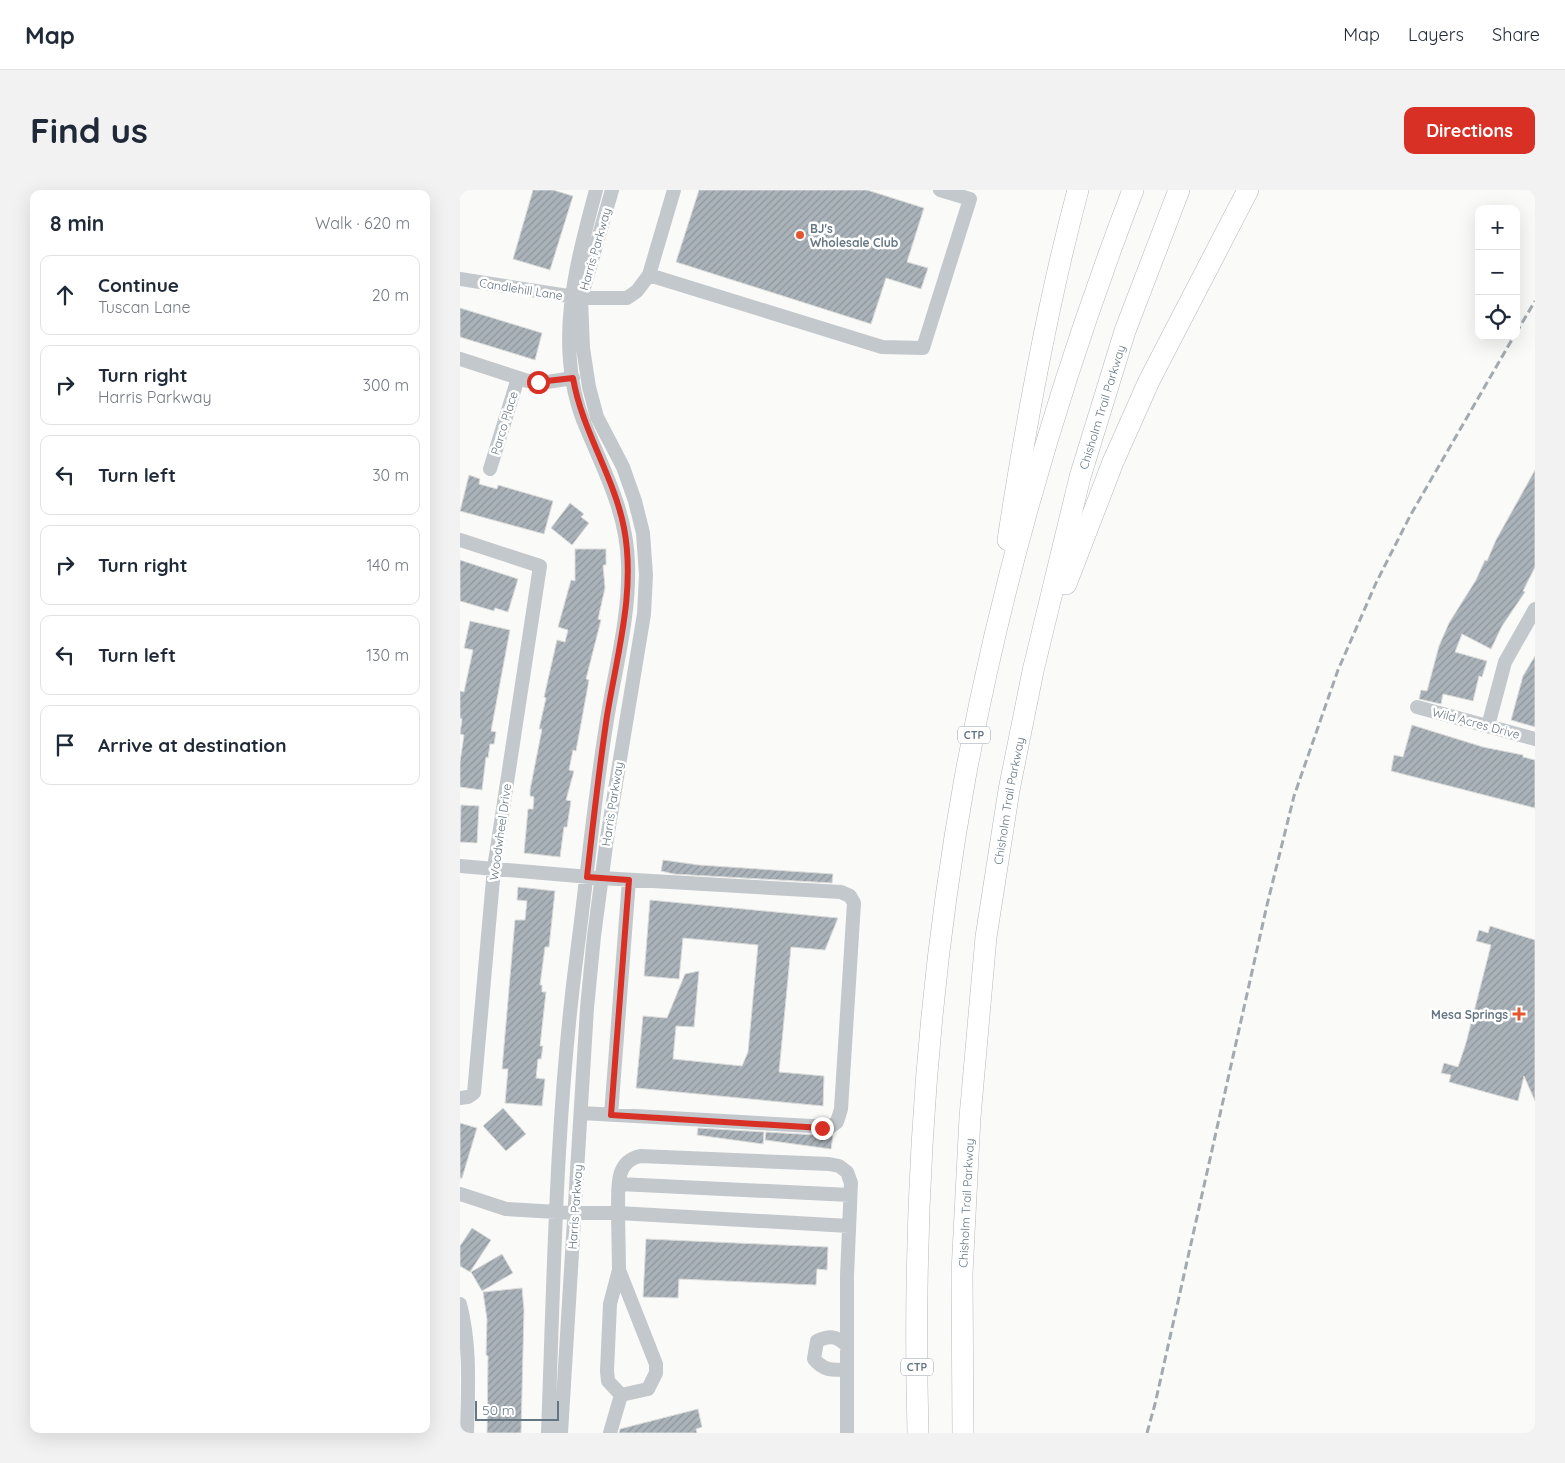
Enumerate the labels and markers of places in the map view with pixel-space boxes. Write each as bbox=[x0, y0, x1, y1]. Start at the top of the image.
place label: BJ's Wholesale Club bbox=[810, 221, 899, 250]
marker: BJ's Wholesale Club bbox=[794, 229, 806, 241]
place label: Mesa Springs bbox=[1431, 1007, 1508, 1022]
marker: Mesa Springs bbox=[1512, 1007, 1526, 1021]

